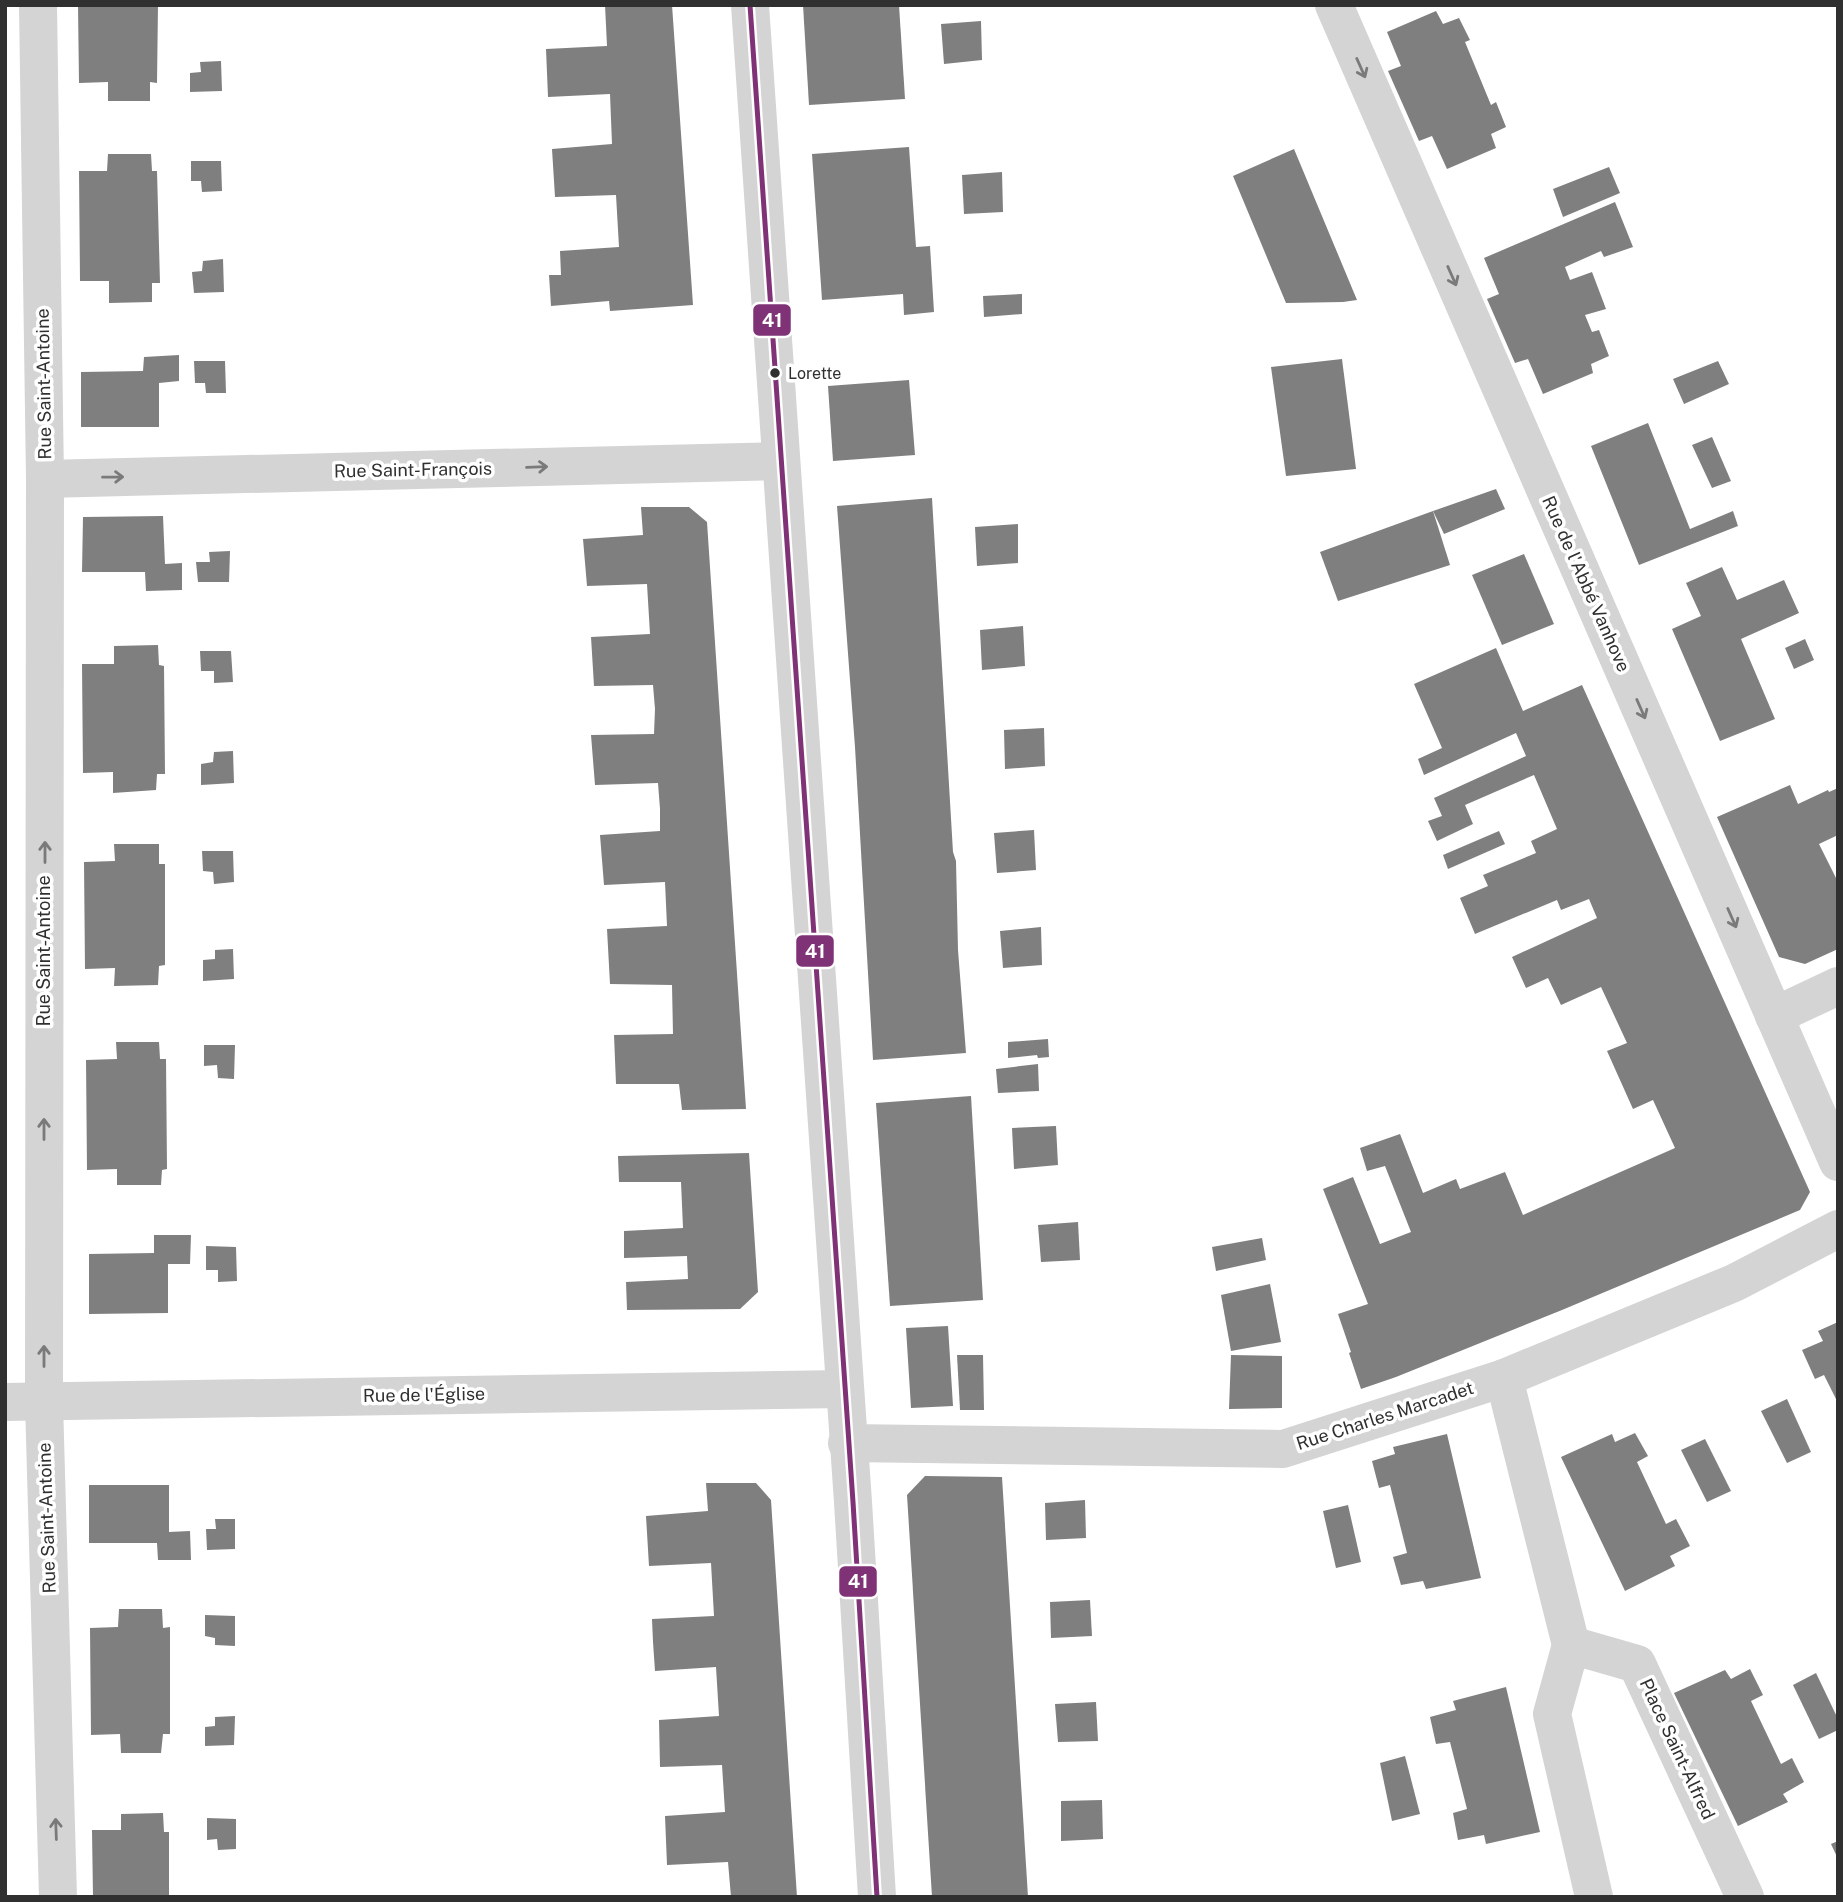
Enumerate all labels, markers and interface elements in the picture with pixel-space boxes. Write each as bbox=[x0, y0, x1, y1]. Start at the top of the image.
one-way arrow bbox=[1355, 57, 1368, 78]
one-way arrow bbox=[1446, 265, 1459, 287]
line badge: 41 bbox=[752, 303, 792, 337]
street label: Rue Saint-Antoine bbox=[32, 308, 55, 460]
text: 41 bbox=[762, 309, 782, 331]
place label: Lorette bbox=[788, 364, 841, 383]
marker: Lorette bbox=[768, 366, 782, 380]
street label: Rue Saint-François bbox=[334, 458, 492, 481]
one-way arrow bbox=[525, 461, 548, 474]
one-way arrow bbox=[102, 471, 125, 484]
street label: Rue de l'Abbé Vanhove bbox=[1538, 493, 1635, 675]
one-way arrow bbox=[1635, 698, 1648, 720]
one-way arrow bbox=[38, 841, 52, 864]
street label: Rue Saint-Antoine bbox=[33, 875, 54, 1027]
one-way arrow bbox=[1726, 907, 1739, 928]
line badge: 41 bbox=[795, 934, 835, 968]
text: 41 bbox=[805, 940, 825, 962]
one-way arrow bbox=[37, 1117, 51, 1140]
one-way arrow bbox=[37, 1345, 51, 1368]
street label: Rue Charles Marcadet bbox=[1294, 1377, 1476, 1454]
street label: Rue de l'Église bbox=[363, 1382, 485, 1406]
street label: Rue Saint-Antoine bbox=[33, 1442, 60, 1594]
line badge: 41 bbox=[838, 1565, 878, 1598]
text: 41 bbox=[848, 1570, 868, 1592]
street label: Place Saint-Alfred bbox=[1636, 1675, 1719, 1823]
one-way arrow bbox=[49, 1817, 63, 1840]

